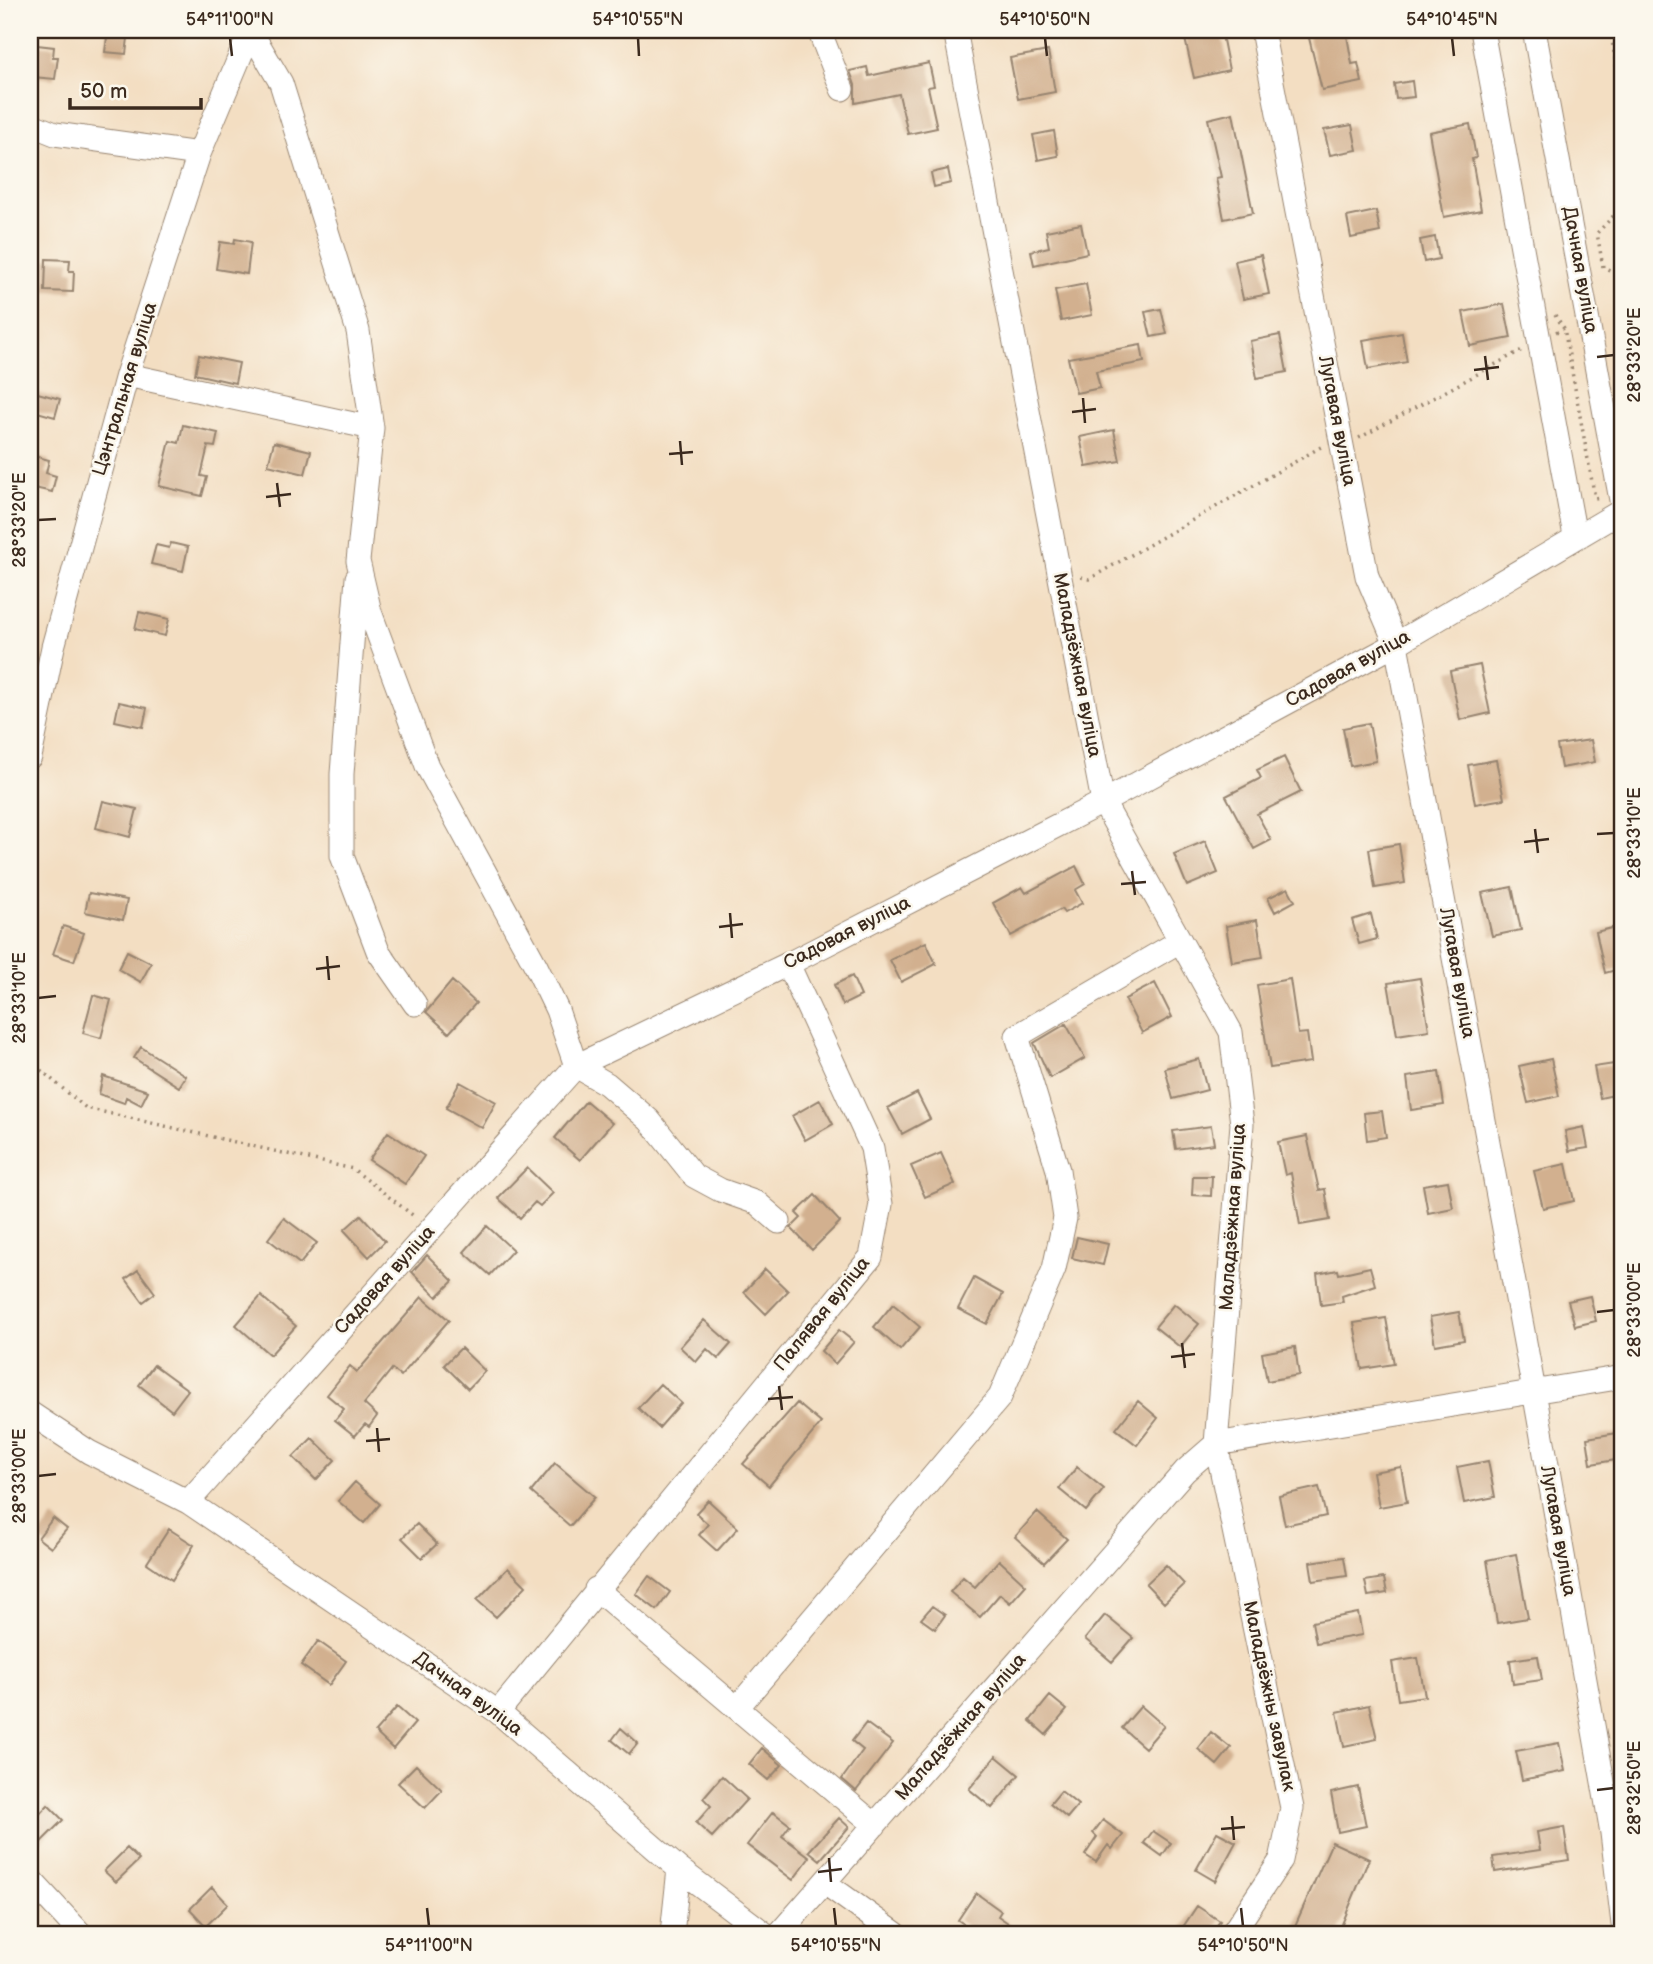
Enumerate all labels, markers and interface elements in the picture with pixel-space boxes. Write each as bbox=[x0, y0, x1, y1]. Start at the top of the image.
text: 54°11'00"N bbox=[186, 9, 274, 30]
text: 54°10'55"N bbox=[592, 9, 684, 30]
text: 54°10'50"N bbox=[999, 9, 1091, 30]
text: 54°10'45"N bbox=[1406, 9, 1498, 30]
scale bar bbox=[70, 66, 201, 110]
text: 50 m bbox=[80, 79, 127, 104]
street label: Дачная вуліца bbox=[1557, 205, 1603, 335]
street label: Цэнтральная вуліца bbox=[88, 299, 162, 479]
text: 28°33'20"E bbox=[1624, 307, 1645, 403]
street label: Лугавая вуліца bbox=[1313, 353, 1361, 488]
text: 28°33'20"E bbox=[9, 472, 30, 568]
street label: Маладзёжная вуліца bbox=[1048, 571, 1106, 759]
street label: Садовая вуліца bbox=[1282, 625, 1414, 713]
text: 28°33'10"E bbox=[1624, 787, 1645, 879]
street label: Садовая вуліца bbox=[780, 891, 914, 975]
street label: Лугавая вуліца bbox=[1434, 905, 1480, 1040]
text: 28°33'10"E bbox=[9, 952, 30, 1044]
street label: Маладзёжная вуліца bbox=[1215, 1123, 1251, 1311]
street label: Садовая вуліца bbox=[330, 1221, 440, 1339]
street label: Палявая вуліца bbox=[769, 1252, 875, 1376]
text: 28°33'00"E bbox=[1624, 1262, 1645, 1358]
text: 28°33'00"E bbox=[9, 1428, 30, 1524]
street label: Лугавая вуліца bbox=[1535, 1463, 1581, 1598]
street label: Маладзёжны завулак bbox=[1238, 1599, 1300, 1793]
street label: Дачная вуліца bbox=[409, 1647, 527, 1741]
street label: Маладзёжная вуліца bbox=[891, 1649, 1031, 1805]
text: 28°32'50"E bbox=[1624, 1741, 1645, 1835]
text: 54°11'00"N bbox=[385, 1935, 473, 1956]
text: 54°10'55"N bbox=[790, 1935, 882, 1956]
text: 54°10'50"N bbox=[1197, 1935, 1289, 1956]

